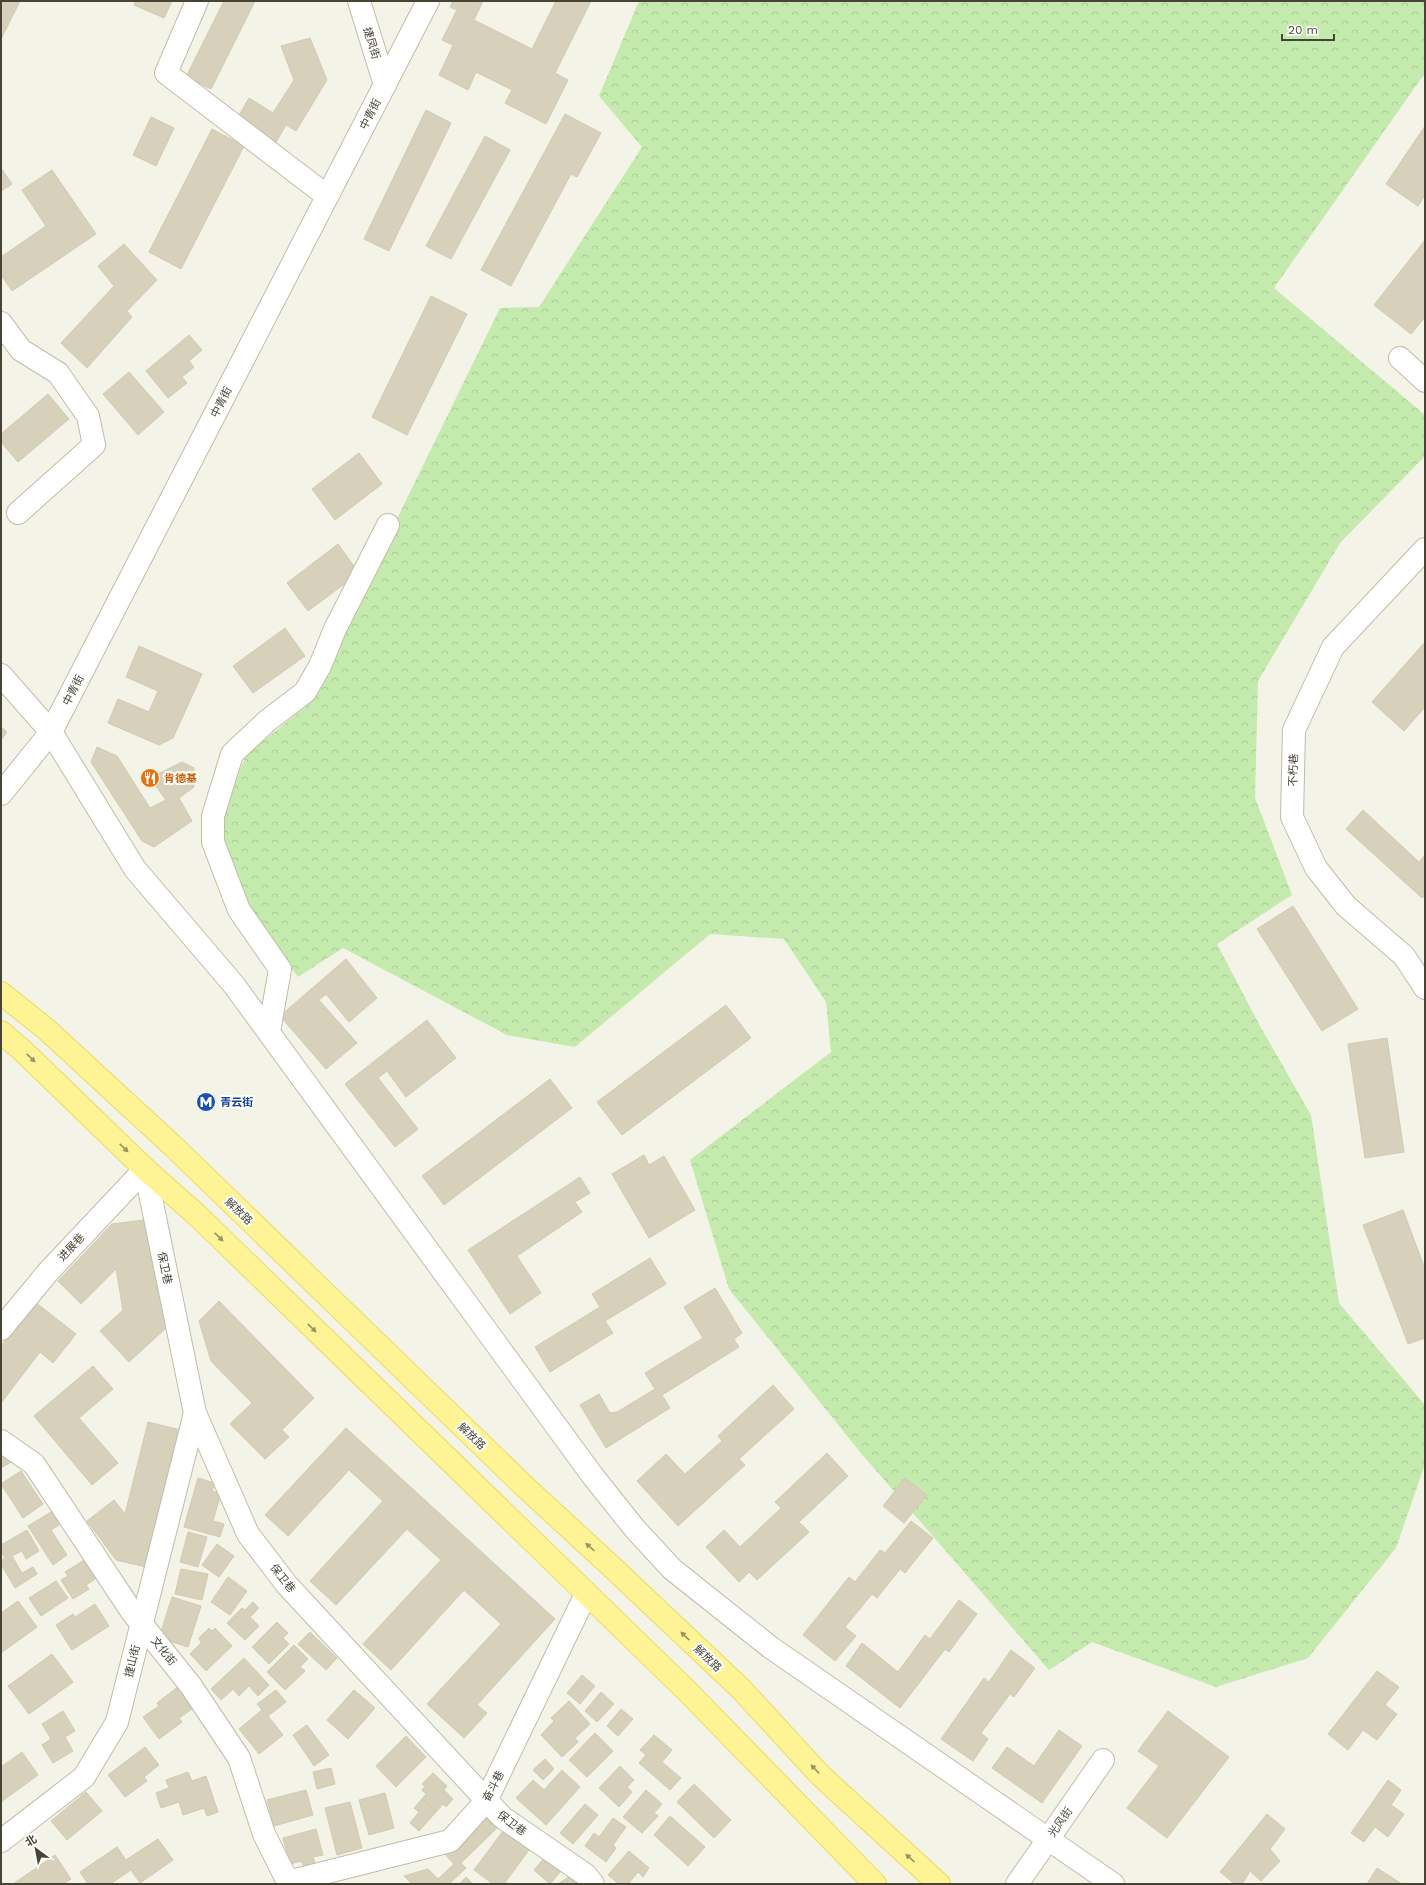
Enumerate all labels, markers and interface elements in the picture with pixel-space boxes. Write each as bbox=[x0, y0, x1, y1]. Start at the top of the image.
scale bar bbox=[1282, 16, 1334, 42]
text: 20 m bbox=[1288, 23, 1318, 37]
street label: 捷凤街 bbox=[360, 25, 383, 61]
street label: 中青街 bbox=[357, 97, 384, 132]
street label: 中青街 bbox=[208, 385, 235, 420]
street label: 中青街 bbox=[60, 673, 87, 708]
street label: 不朽巷 bbox=[1286, 753, 1301, 787]
restaurant icon: 肯德基 bbox=[139, 767, 161, 789]
place label: 肯德基 bbox=[164, 772, 197, 785]
one-way arrow bbox=[26, 1053, 35, 1062]
metro station icon: 青云街 bbox=[195, 1091, 217, 1113]
place label: 青云街 bbox=[220, 1096, 253, 1109]
one-way arrow bbox=[119, 1143, 129, 1153]
street label: 解放路 bbox=[222, 1195, 255, 1227]
street label: 进展巷 bbox=[55, 1231, 87, 1264]
one-way arrow bbox=[214, 1232, 224, 1242]
street label: 保卫巷 bbox=[155, 1251, 174, 1286]
one-way arrow bbox=[307, 1323, 317, 1333]
street label: 解放路 bbox=[455, 1420, 488, 1452]
one-way arrow bbox=[586, 1543, 595, 1552]
street label: 保卫巷 bbox=[267, 1561, 298, 1595]
one-way arrow bbox=[680, 1631, 690, 1641]
street label: 文化街 bbox=[148, 1634, 179, 1668]
street label: 解放路 bbox=[691, 1642, 724, 1674]
street label: 捷山街 bbox=[122, 1644, 143, 1679]
one-way arrow bbox=[810, 1764, 820, 1774]
street label: 奋斗巷 bbox=[480, 1769, 507, 1804]
street label: 光风街 bbox=[1046, 1805, 1075, 1840]
street label: 保卫巷 bbox=[495, 1808, 529, 1839]
north arrow bbox=[16, 1829, 56, 1869]
text: 北 bbox=[23, 1833, 39, 1849]
one-way arrow bbox=[905, 1853, 915, 1862]

